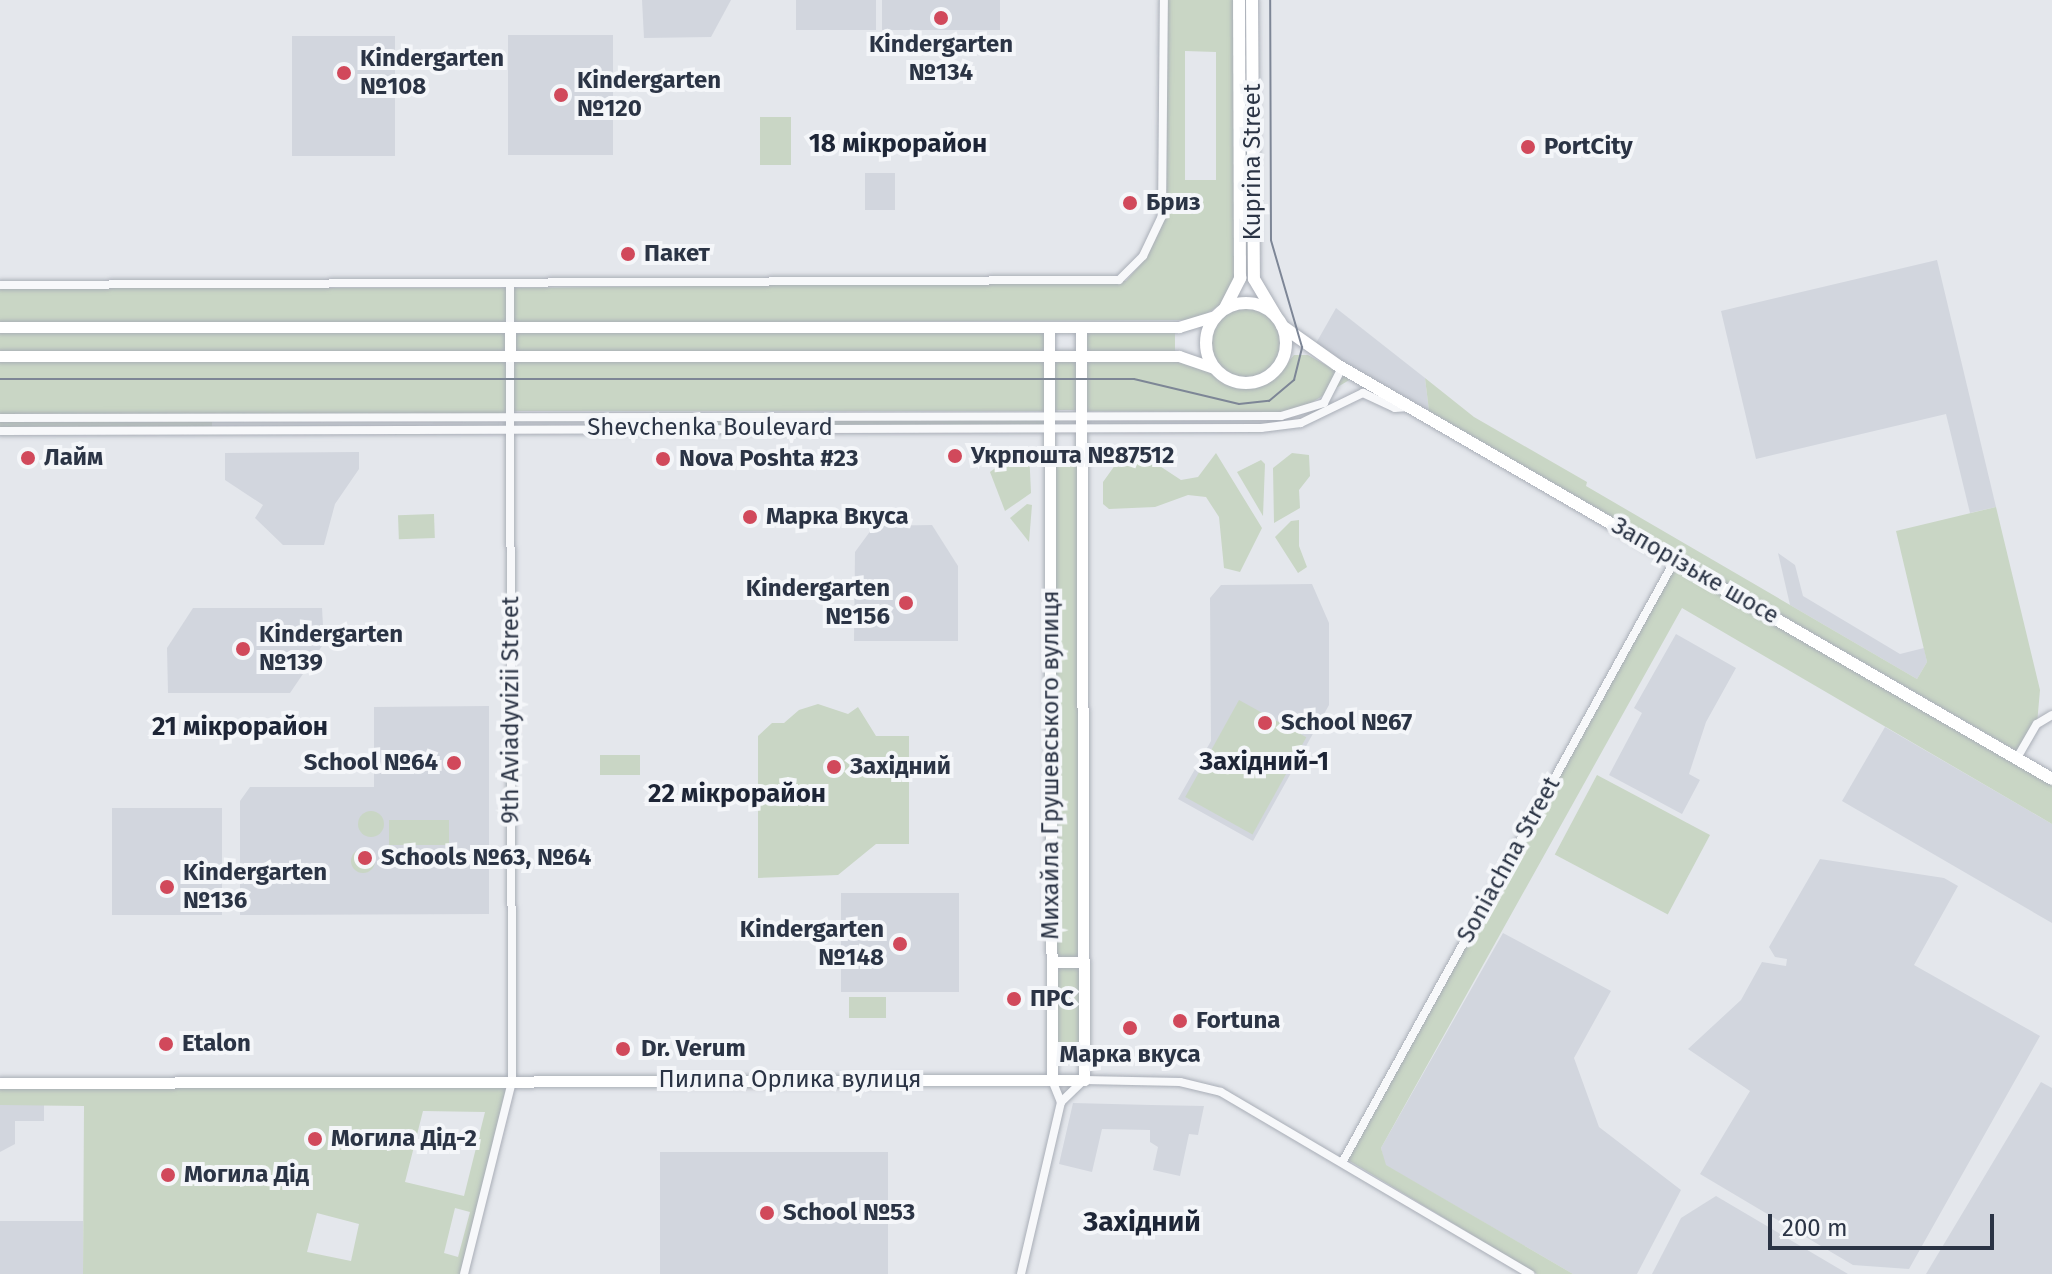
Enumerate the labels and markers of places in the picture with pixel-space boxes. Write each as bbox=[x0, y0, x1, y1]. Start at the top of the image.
marker: Kindergarten №134 bbox=[932, 9, 950, 27]
place label: Kindergarten №134 bbox=[869, 31, 1013, 87]
place label: Kindergarten №108 bbox=[360, 45, 504, 101]
marker: Kindergarten №108 bbox=[335, 64, 353, 82]
place label: Kindergarten №120 bbox=[577, 67, 721, 123]
marker: Kindergarten №120 bbox=[552, 86, 570, 104]
place label: PortCity bbox=[1544, 133, 1633, 161]
marker: PortCity bbox=[1519, 138, 1537, 156]
place label: Бриз bbox=[1146, 189, 1201, 217]
marker: Бриз bbox=[1121, 194, 1139, 212]
place label: Пакет bbox=[644, 240, 710, 268]
marker: Пакет bbox=[619, 245, 637, 263]
place label: Укрпошта №87512 bbox=[971, 442, 1174, 470]
place label: Лайм bbox=[44, 444, 103, 472]
place label: Nova Poshta #23 bbox=[679, 445, 858, 473]
marker: Укрпошта №87512 bbox=[946, 447, 964, 465]
marker: Лайм bbox=[19, 449, 37, 467]
marker: Nova Poshta #23 bbox=[654, 450, 672, 468]
place label: Марка Вкуса bbox=[766, 503, 909, 531]
marker: Марка Вкуса bbox=[741, 508, 759, 526]
place label: Kindergarten №156 bbox=[746, 575, 890, 631]
marker: Kindergarten №156 bbox=[897, 594, 915, 612]
place label: Kindergarten №139 bbox=[259, 621, 403, 677]
marker: Kindergarten №139 bbox=[234, 640, 252, 658]
place label: School №67 bbox=[1281, 709, 1412, 737]
marker: School №67 bbox=[1256, 714, 1274, 732]
place label: School №64 bbox=[304, 749, 438, 777]
place label: Західний bbox=[850, 753, 951, 781]
marker: School №64 bbox=[445, 754, 463, 772]
marker: Західний bbox=[825, 758, 843, 776]
place label: Schools №63, №64 bbox=[381, 844, 591, 872]
marker: Schools №63, №64 bbox=[356, 849, 374, 867]
place label: Kindergarten №136 bbox=[183, 859, 327, 915]
marker: Kindergarten №136 bbox=[158, 878, 176, 896]
place label: Kindergarten №148 bbox=[740, 916, 884, 972]
marker: Kindergarten №148 bbox=[891, 935, 909, 953]
place label: ПРС bbox=[1030, 985, 1074, 1013]
marker: ПРС bbox=[1005, 990, 1023, 1008]
place label: Fortuna bbox=[1196, 1007, 1280, 1035]
marker: Fortuna bbox=[1171, 1012, 1189, 1030]
marker: Марка вкуса bbox=[1121, 1019, 1139, 1037]
place label: Etalon bbox=[182, 1030, 251, 1058]
marker: Etalon bbox=[157, 1035, 175, 1053]
place label: Dr. Verum bbox=[641, 1035, 746, 1063]
marker: Dr. Verum bbox=[612, 1038, 634, 1060]
place label: Марка вкуса bbox=[1059, 1041, 1201, 1069]
place label: Могила Дiд-2 bbox=[331, 1125, 477, 1153]
marker: Могила Дiд-2 bbox=[306, 1130, 324, 1148]
place label: Могила Дiд bbox=[184, 1161, 309, 1189]
marker: Могила Дiд bbox=[159, 1166, 177, 1184]
place label: School №53 bbox=[783, 1199, 915, 1227]
marker: School №53 bbox=[758, 1204, 776, 1222]

